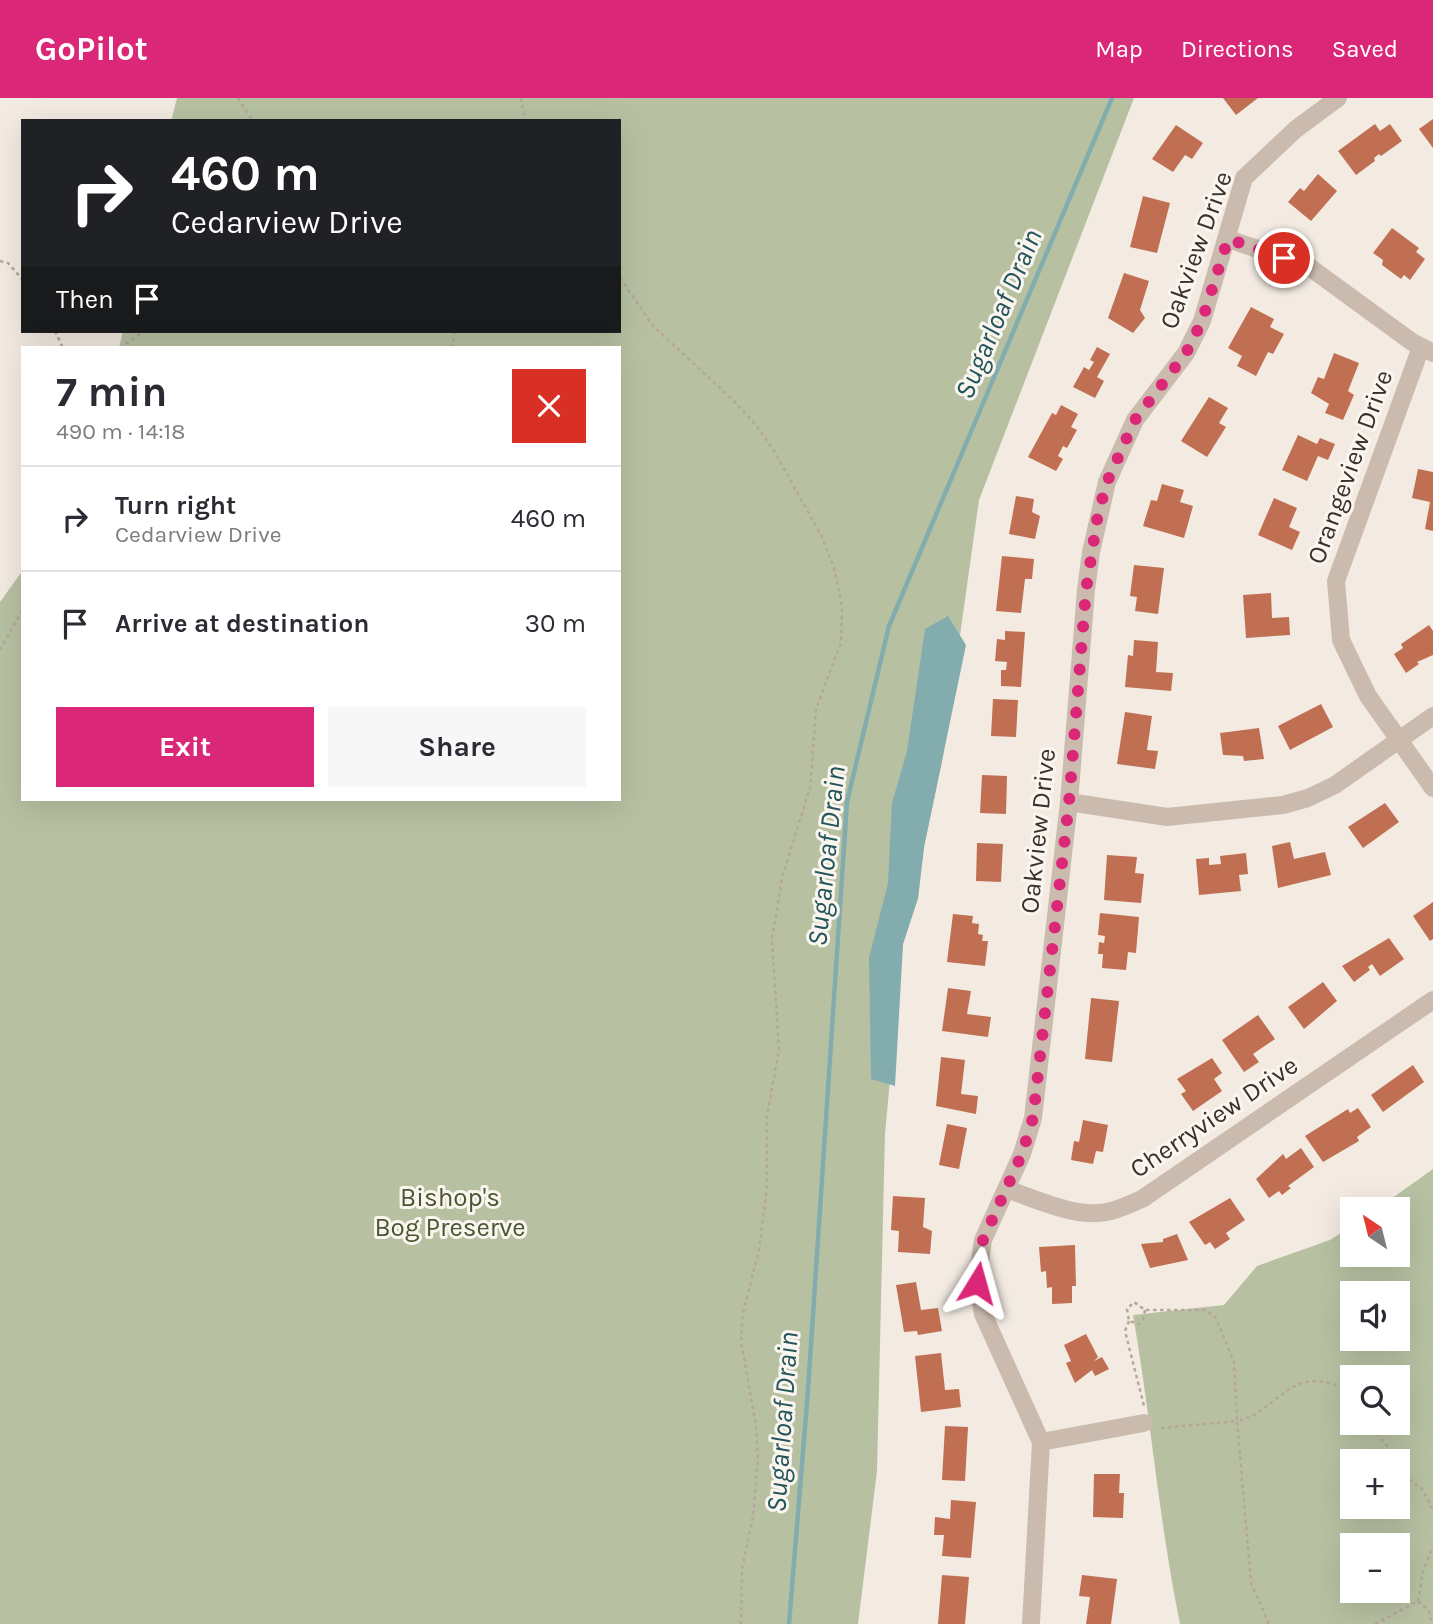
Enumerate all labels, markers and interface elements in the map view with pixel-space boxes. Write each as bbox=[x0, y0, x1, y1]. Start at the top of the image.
text: GoPilot bbox=[35, 30, 148, 68]
text: Map bbox=[1095, 35, 1143, 63]
text: Directions bbox=[1181, 35, 1294, 63]
text: Saved bbox=[1332, 35, 1398, 63]
text: 460 m bbox=[171, 145, 320, 202]
icon: right bbox=[56, 147, 147, 238]
street label: Oakview Drive bbox=[1153, 167, 1239, 333]
text: Cedarview Drive bbox=[171, 204, 403, 241]
water label: Sugarloaf Drain bbox=[947, 224, 1049, 404]
pin bbox=[1254, 228, 1314, 288]
icon: arrive bbox=[1265, 239, 1303, 277]
icon: arrive bbox=[128, 280, 166, 318]
text: Then bbox=[56, 284, 114, 315]
street label: Orangeview Drive bbox=[1301, 366, 1399, 568]
text: 7 min bbox=[56, 367, 167, 417]
button: close bbox=[512, 369, 586, 443]
text: 490 m · 14:18 bbox=[56, 418, 185, 445]
text: Turn right bbox=[115, 490, 236, 521]
icon: right bbox=[56, 500, 94, 538]
text: 460 m bbox=[511, 503, 586, 534]
text: Cedarview Drive bbox=[115, 521, 282, 548]
icon: arrive bbox=[56, 605, 94, 643]
text: Arrive at destination bbox=[115, 608, 369, 639]
text: 30 m bbox=[525, 608, 586, 639]
button: Exit bbox=[56, 707, 314, 787]
button: Share bbox=[328, 707, 586, 787]
street label: Oakview Drive bbox=[1014, 747, 1062, 915]
water label: Sugarloaf Drain bbox=[800, 764, 852, 948]
street label: Cherryview Drive bbox=[1124, 1049, 1304, 1185]
park label: Bishop's Bog Preserve bbox=[374, 1182, 526, 1243]
north arrow bbox=[1340, 1197, 1410, 1267]
map controls bbox=[1340, 1197, 1410, 1603]
position arrow bbox=[940, 1246, 1014, 1320]
button: sound bbox=[1340, 1281, 1410, 1351]
water label: Sugarloaf Drain bbox=[759, 1331, 805, 1513]
button: search bbox=[1340, 1365, 1410, 1435]
button: + bbox=[1340, 1449, 1410, 1519]
button: − bbox=[1340, 1533, 1410, 1603]

